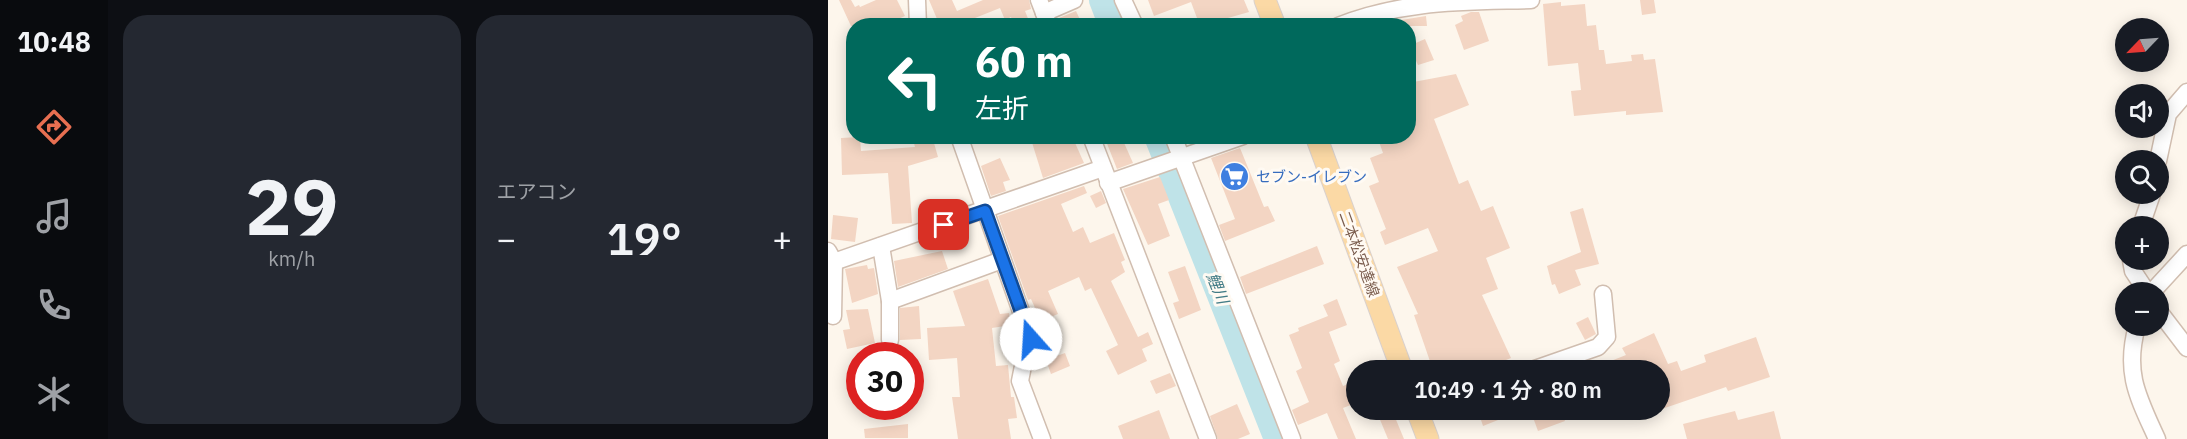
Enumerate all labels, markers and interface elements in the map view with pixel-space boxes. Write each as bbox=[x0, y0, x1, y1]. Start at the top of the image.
north arrow bbox=[2115, 18, 2169, 72]
map controls bbox=[2115, 18, 2169, 336]
text: 10:48 bbox=[17, 24, 91, 59]
text: 60 m bbox=[975, 34, 1073, 89]
icon: left bbox=[876, 42, 954, 120]
button: sound bbox=[2115, 84, 2169, 138]
text: 左折 bbox=[975, 90, 1029, 125]
icon: directions bbox=[33, 106, 75, 148]
button: search bbox=[2115, 150, 2169, 204]
text: 29 bbox=[245, 155, 339, 256]
supermarket icon: セブン-イレブン bbox=[1219, 161, 1251, 193]
place label: セブン-イレブン bbox=[1256, 167, 1367, 186]
text: エアコン bbox=[497, 178, 577, 205]
icon: music bbox=[33, 195, 75, 237]
pin bbox=[918, 199, 969, 250]
icon: arrive bbox=[927, 208, 960, 241]
street label: 二本松安達線 bbox=[1335, 208, 1384, 299]
text: 19° bbox=[607, 209, 682, 267]
button: + bbox=[2115, 216, 2169, 270]
text: − bbox=[497, 217, 516, 260]
text: + bbox=[772, 217, 792, 260]
text: km/h bbox=[268, 245, 315, 272]
water label: 鯉川 bbox=[1203, 269, 1234, 308]
button: − bbox=[2115, 282, 2169, 336]
icon: phone bbox=[33, 284, 75, 326]
position arrow bbox=[999, 307, 1063, 371]
speed limit sign: 30 bbox=[846, 342, 924, 420]
icon: climate bbox=[33, 373, 75, 415]
text: 10:49 · 1 分 · 80 m bbox=[1414, 375, 1602, 404]

